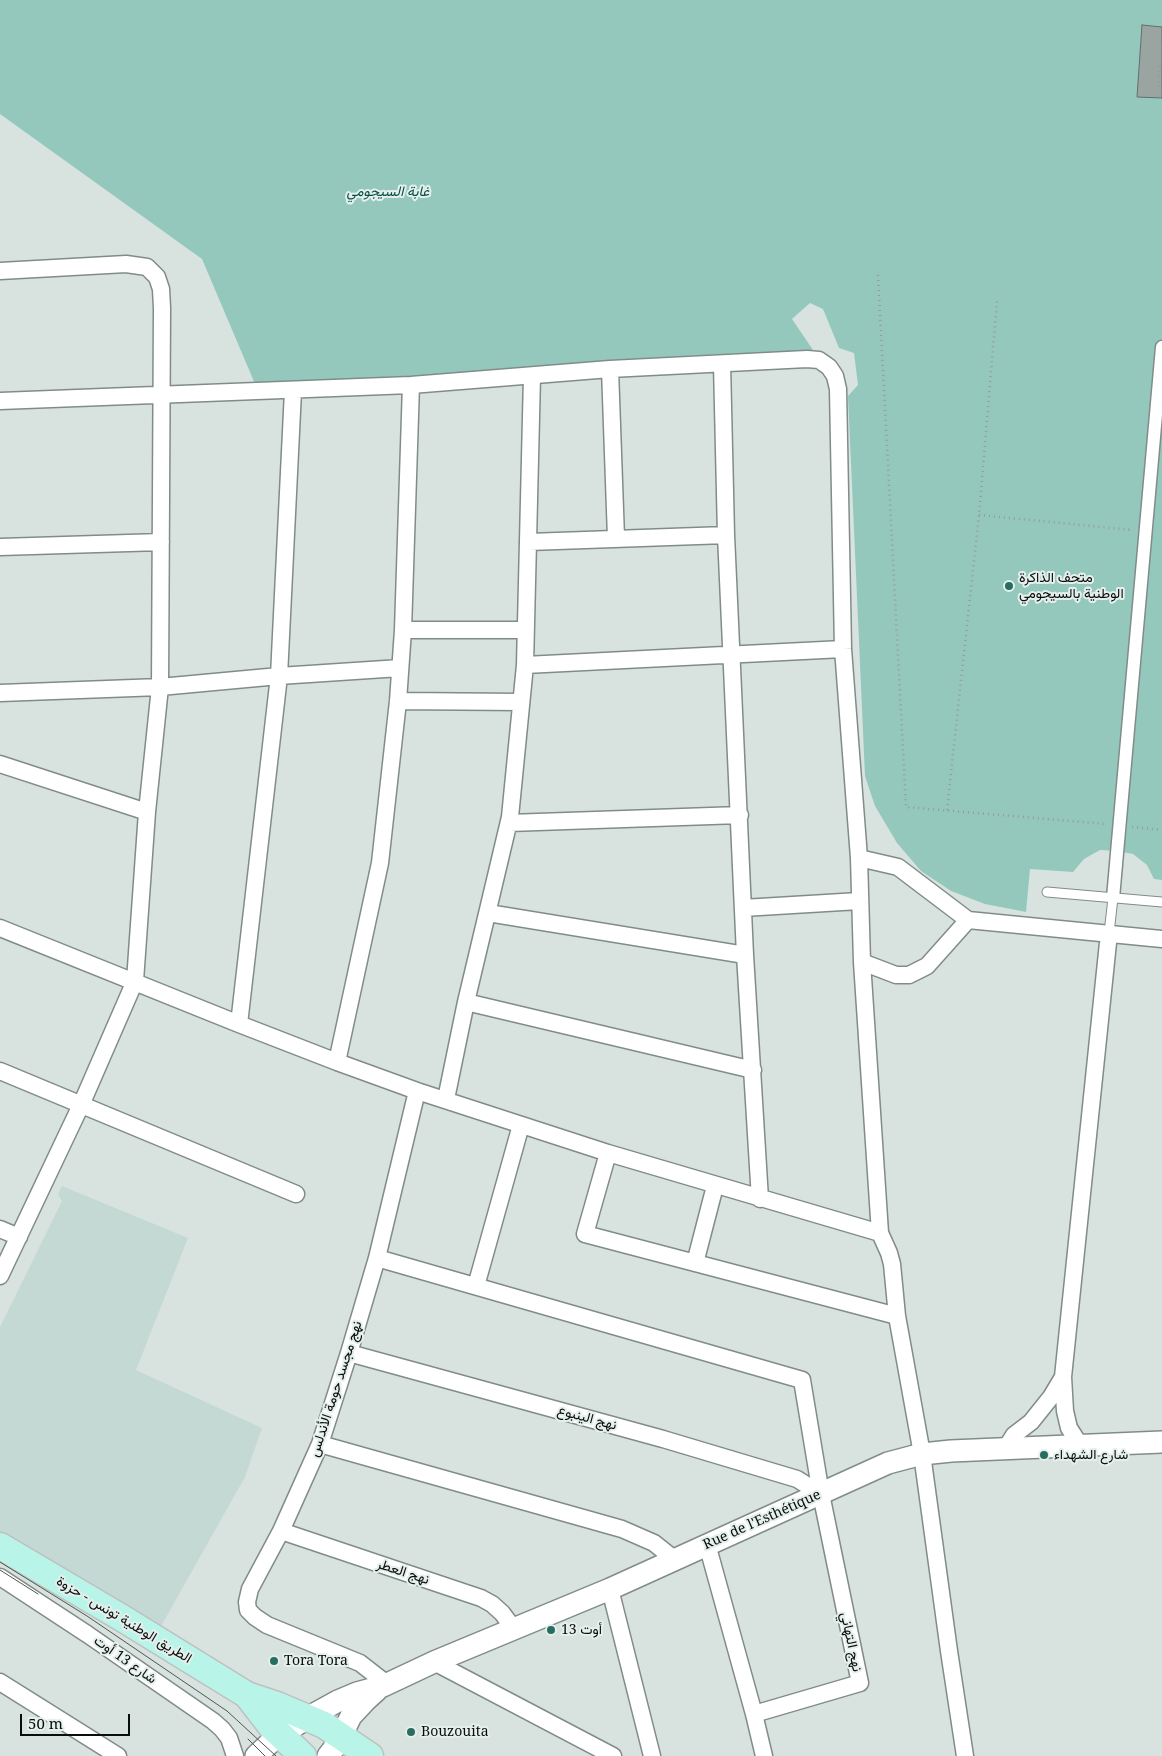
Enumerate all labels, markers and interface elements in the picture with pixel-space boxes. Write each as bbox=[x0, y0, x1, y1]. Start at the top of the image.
park label: غابة السيجومي bbox=[347, 184, 429, 200]
place label: متحف الذاكرة الوطنية بالسيجومي bbox=[1019, 570, 1124, 602]
marker: متحف الذاكرة الوطنية بالسيجومي bbox=[1003, 580, 1015, 592]
street label: نهج مجسد حومة الأندلس bbox=[306, 1319, 366, 1459]
street label: نهج الينبوع bbox=[555, 1402, 619, 1434]
place label: شارع الشهداء bbox=[1054, 1447, 1128, 1463]
marker: شارع الشهداء bbox=[1038, 1449, 1050, 1461]
street label: Rue de l'Esthétique bbox=[701, 1486, 823, 1554]
street label: نهج العطر bbox=[375, 1556, 431, 1588]
street label: الطريق الوطنية تونس - حزوة bbox=[53, 1573, 195, 1667]
street label: نهج التهاني bbox=[837, 1611, 865, 1673]
place label: 13 أوت bbox=[561, 1622, 602, 1638]
marker: 13 أوت bbox=[545, 1624, 557, 1636]
street label: شارع 13 أوت bbox=[90, 1632, 160, 1688]
place label: Tora Tora bbox=[284, 1653, 348, 1669]
marker: Tora Tora bbox=[268, 1655, 280, 1667]
scale bar bbox=[22, 1704, 132, 1736]
text: 50 m bbox=[28, 1713, 63, 1733]
place label: Bouzouita bbox=[421, 1724, 489, 1740]
marker: Bouzouita bbox=[405, 1726, 417, 1738]

